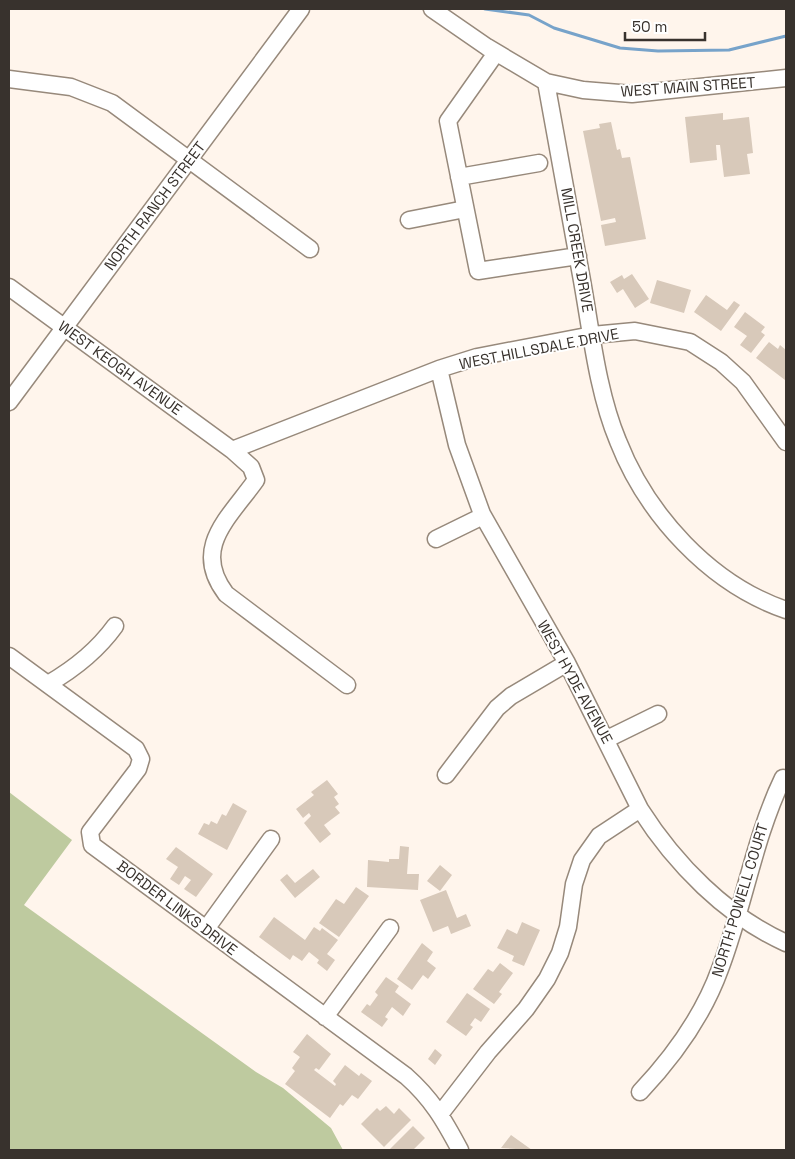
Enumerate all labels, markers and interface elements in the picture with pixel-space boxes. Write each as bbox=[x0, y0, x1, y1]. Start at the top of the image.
scale bar bbox=[625, 10, 705, 42]
text: 50 m bbox=[632, 17, 667, 36]
street label: WEST MAIN STREET bbox=[620, 72, 756, 101]
street label: NORTH RANCH STREET bbox=[100, 137, 209, 274]
street label: MILL CREEK DRIVE bbox=[557, 186, 598, 314]
street label: WEST KEOGH AVENUE bbox=[55, 316, 186, 419]
street label: WEST HILLSDALE DRIVE bbox=[457, 324, 620, 373]
street label: WEST HYDE AVENUE bbox=[534, 617, 617, 747]
street label: NORTH POWELL COURT bbox=[707, 820, 772, 979]
street label: BORDER LINKS DRIVE bbox=[113, 856, 241, 959]

